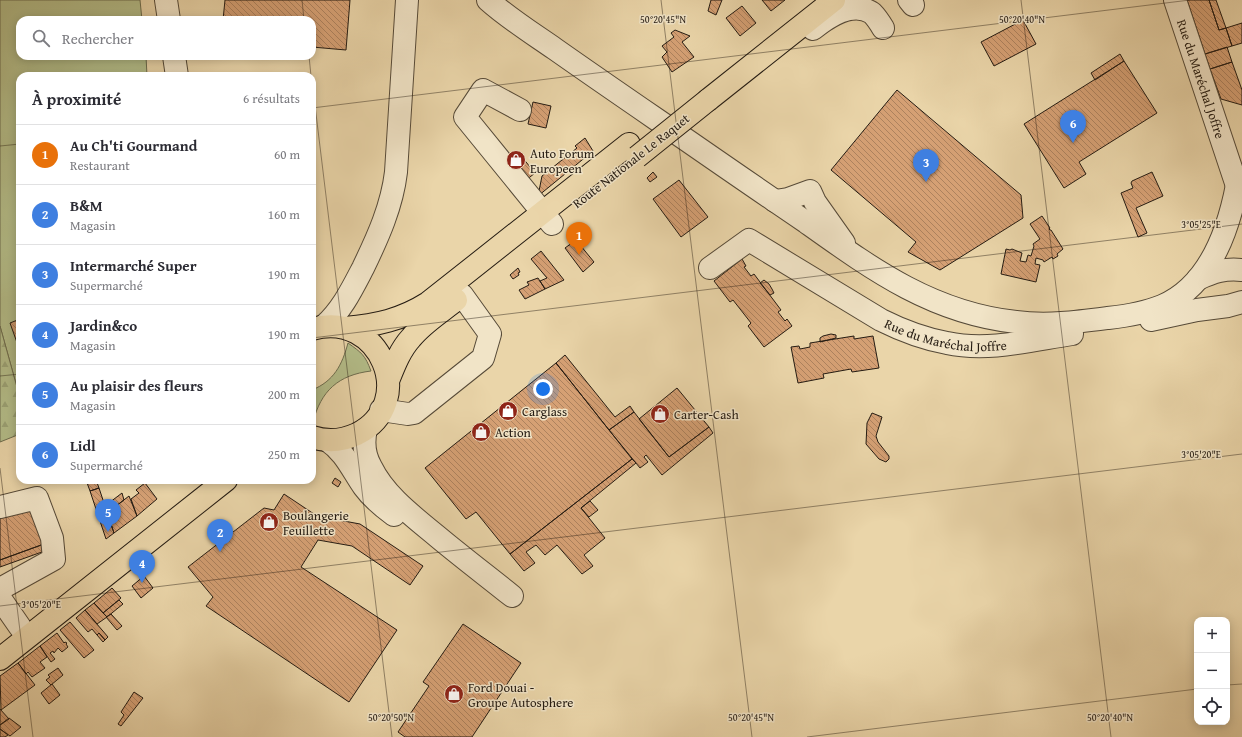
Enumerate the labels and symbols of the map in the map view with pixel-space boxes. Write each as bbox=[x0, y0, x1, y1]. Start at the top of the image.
text: 50°20'45"N bbox=[640, 12, 686, 27]
text: 50°20'40"N bbox=[999, 12, 1045, 27]
street label: Rue du Maréchal Joffre bbox=[1173, 17, 1230, 141]
street label: Route Nationale Le Raquet bbox=[569, 109, 694, 213]
pin: 6 bbox=[1060, 110, 1086, 143]
place label: Auto Forum Europeen bbox=[530, 144, 595, 178]
shop icon: Auto Forum Europeen bbox=[505, 149, 527, 171]
pin: 3 bbox=[913, 149, 939, 182]
text: 3°05'25"E bbox=[1181, 217, 1221, 232]
pin: 1 bbox=[566, 222, 592, 255]
street label: Rue du Maréchal Joffre bbox=[882, 314, 1008, 356]
your location bbox=[533, 379, 553, 399]
shop icon: Carglass bbox=[497, 400, 519, 422]
place label: Carglass bbox=[522, 402, 567, 421]
shop icon: Carter-Cash bbox=[649, 403, 671, 425]
place label: Carter-Cash bbox=[674, 405, 739, 424]
shop icon: Action bbox=[470, 421, 492, 443]
place label: Action bbox=[495, 423, 532, 442]
text: 3°05'20"E bbox=[1181, 447, 1221, 462]
pin: 5 bbox=[95, 499, 121, 532]
place label: Boulangerie Feuillette bbox=[283, 506, 349, 540]
shop icon: Boulangerie Feuillette bbox=[258, 511, 280, 533]
pin: 2 bbox=[207, 519, 233, 552]
pin: 4 bbox=[129, 550, 155, 583]
text: 3°05'20"E bbox=[21, 597, 61, 612]
place label: Ford Douai - Groupe Autosphere bbox=[468, 678, 573, 712]
shop icon: Ford Douai - Groupe Autosphere bbox=[443, 683, 465, 705]
text: 50°20'50"N bbox=[368, 710, 414, 725]
text: 50°20'45"N bbox=[728, 710, 774, 725]
text: 50°20'40"N bbox=[1087, 710, 1133, 725]

